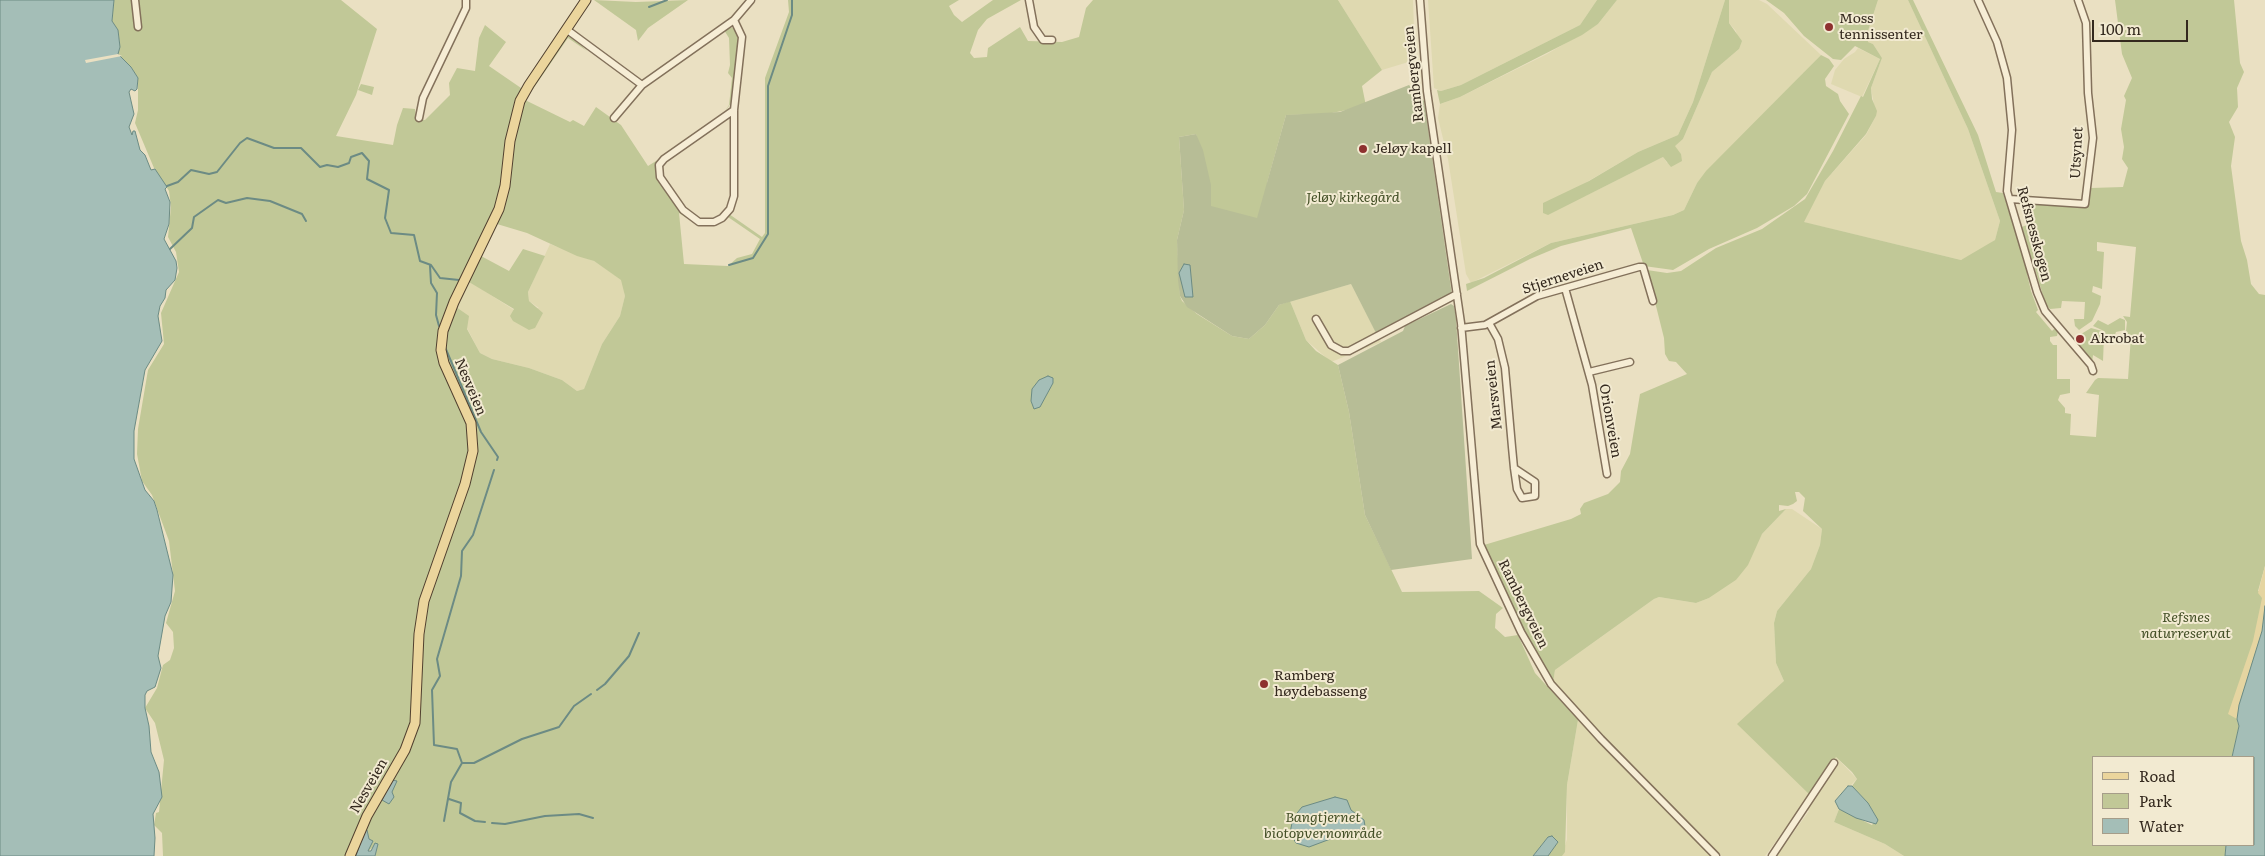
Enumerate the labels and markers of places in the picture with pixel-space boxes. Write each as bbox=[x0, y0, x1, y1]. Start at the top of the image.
place label: Moss tennissenter bbox=[1839, 11, 1923, 44]
marker: Moss tennissenter bbox=[1823, 21, 1835, 33]
place label: Jeløy kapell bbox=[1373, 141, 1452, 157]
marker: Jeløy kapell bbox=[1357, 143, 1369, 155]
place label: Akrobat bbox=[2090, 331, 2144, 347]
marker: Akrobat bbox=[2074, 333, 2086, 345]
place label: Ramberg høydebasseng bbox=[1274, 668, 1367, 700]
marker: Ramberg høydebasseng bbox=[1258, 678, 1270, 690]

